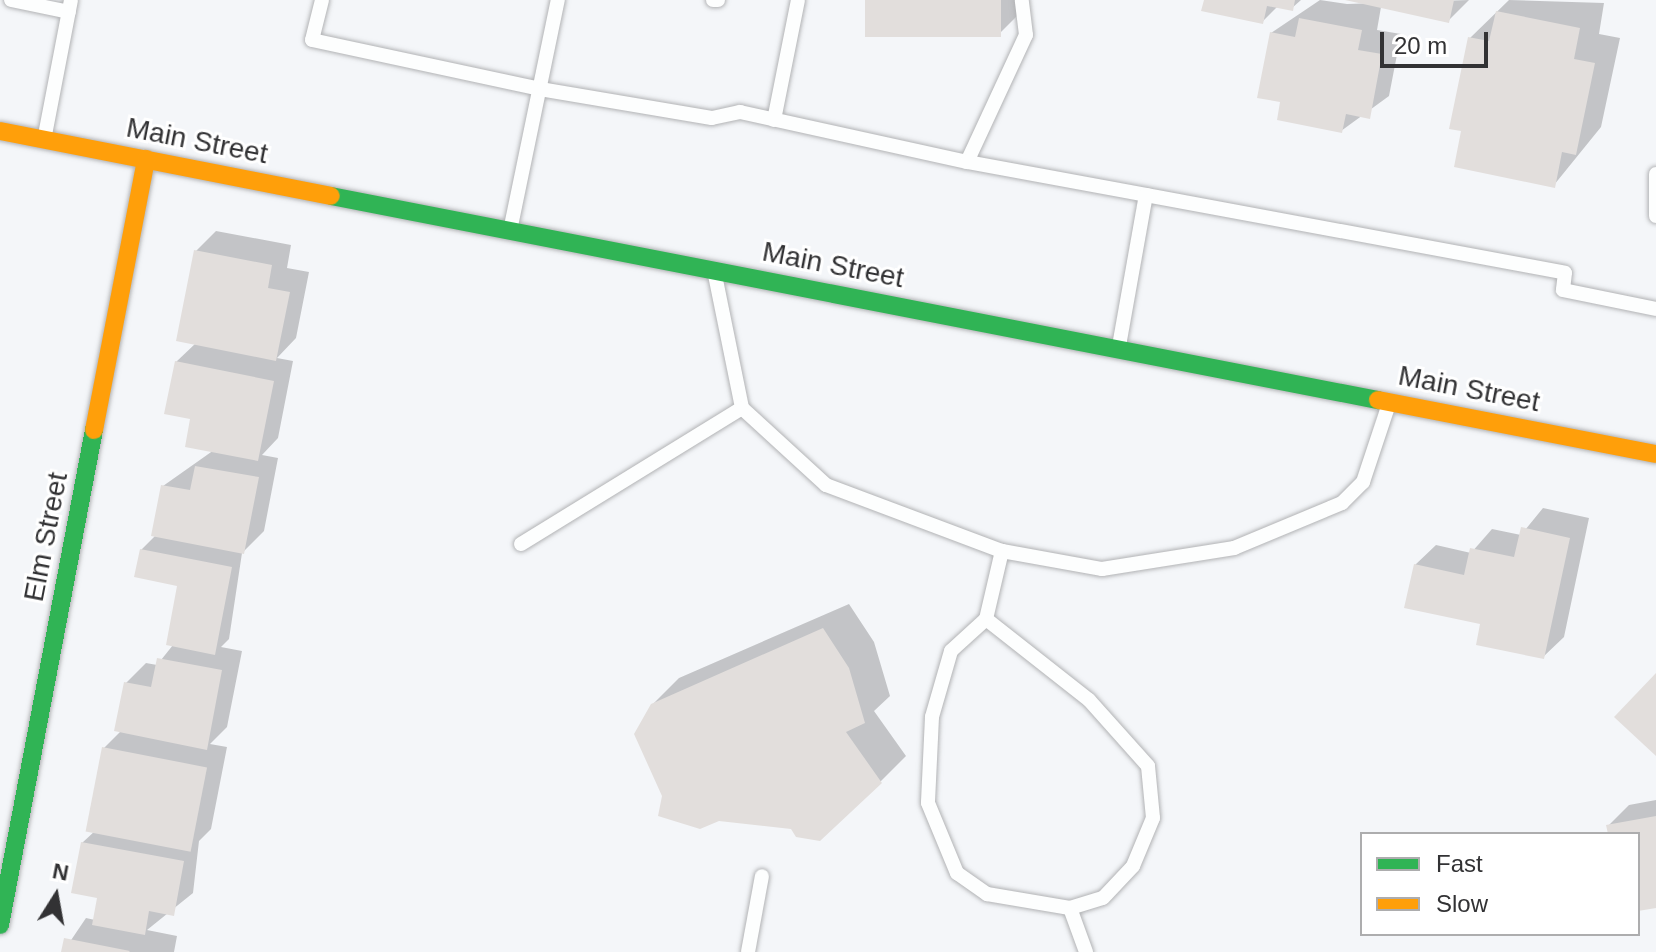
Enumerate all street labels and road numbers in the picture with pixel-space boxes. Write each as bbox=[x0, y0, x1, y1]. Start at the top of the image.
street label: Main Street bbox=[124, 111, 270, 171]
street label: Main Street bbox=[760, 235, 906, 295]
street label: Main Street bbox=[1396, 359, 1542, 419]
street label: Elm Street bbox=[17, 470, 75, 604]

